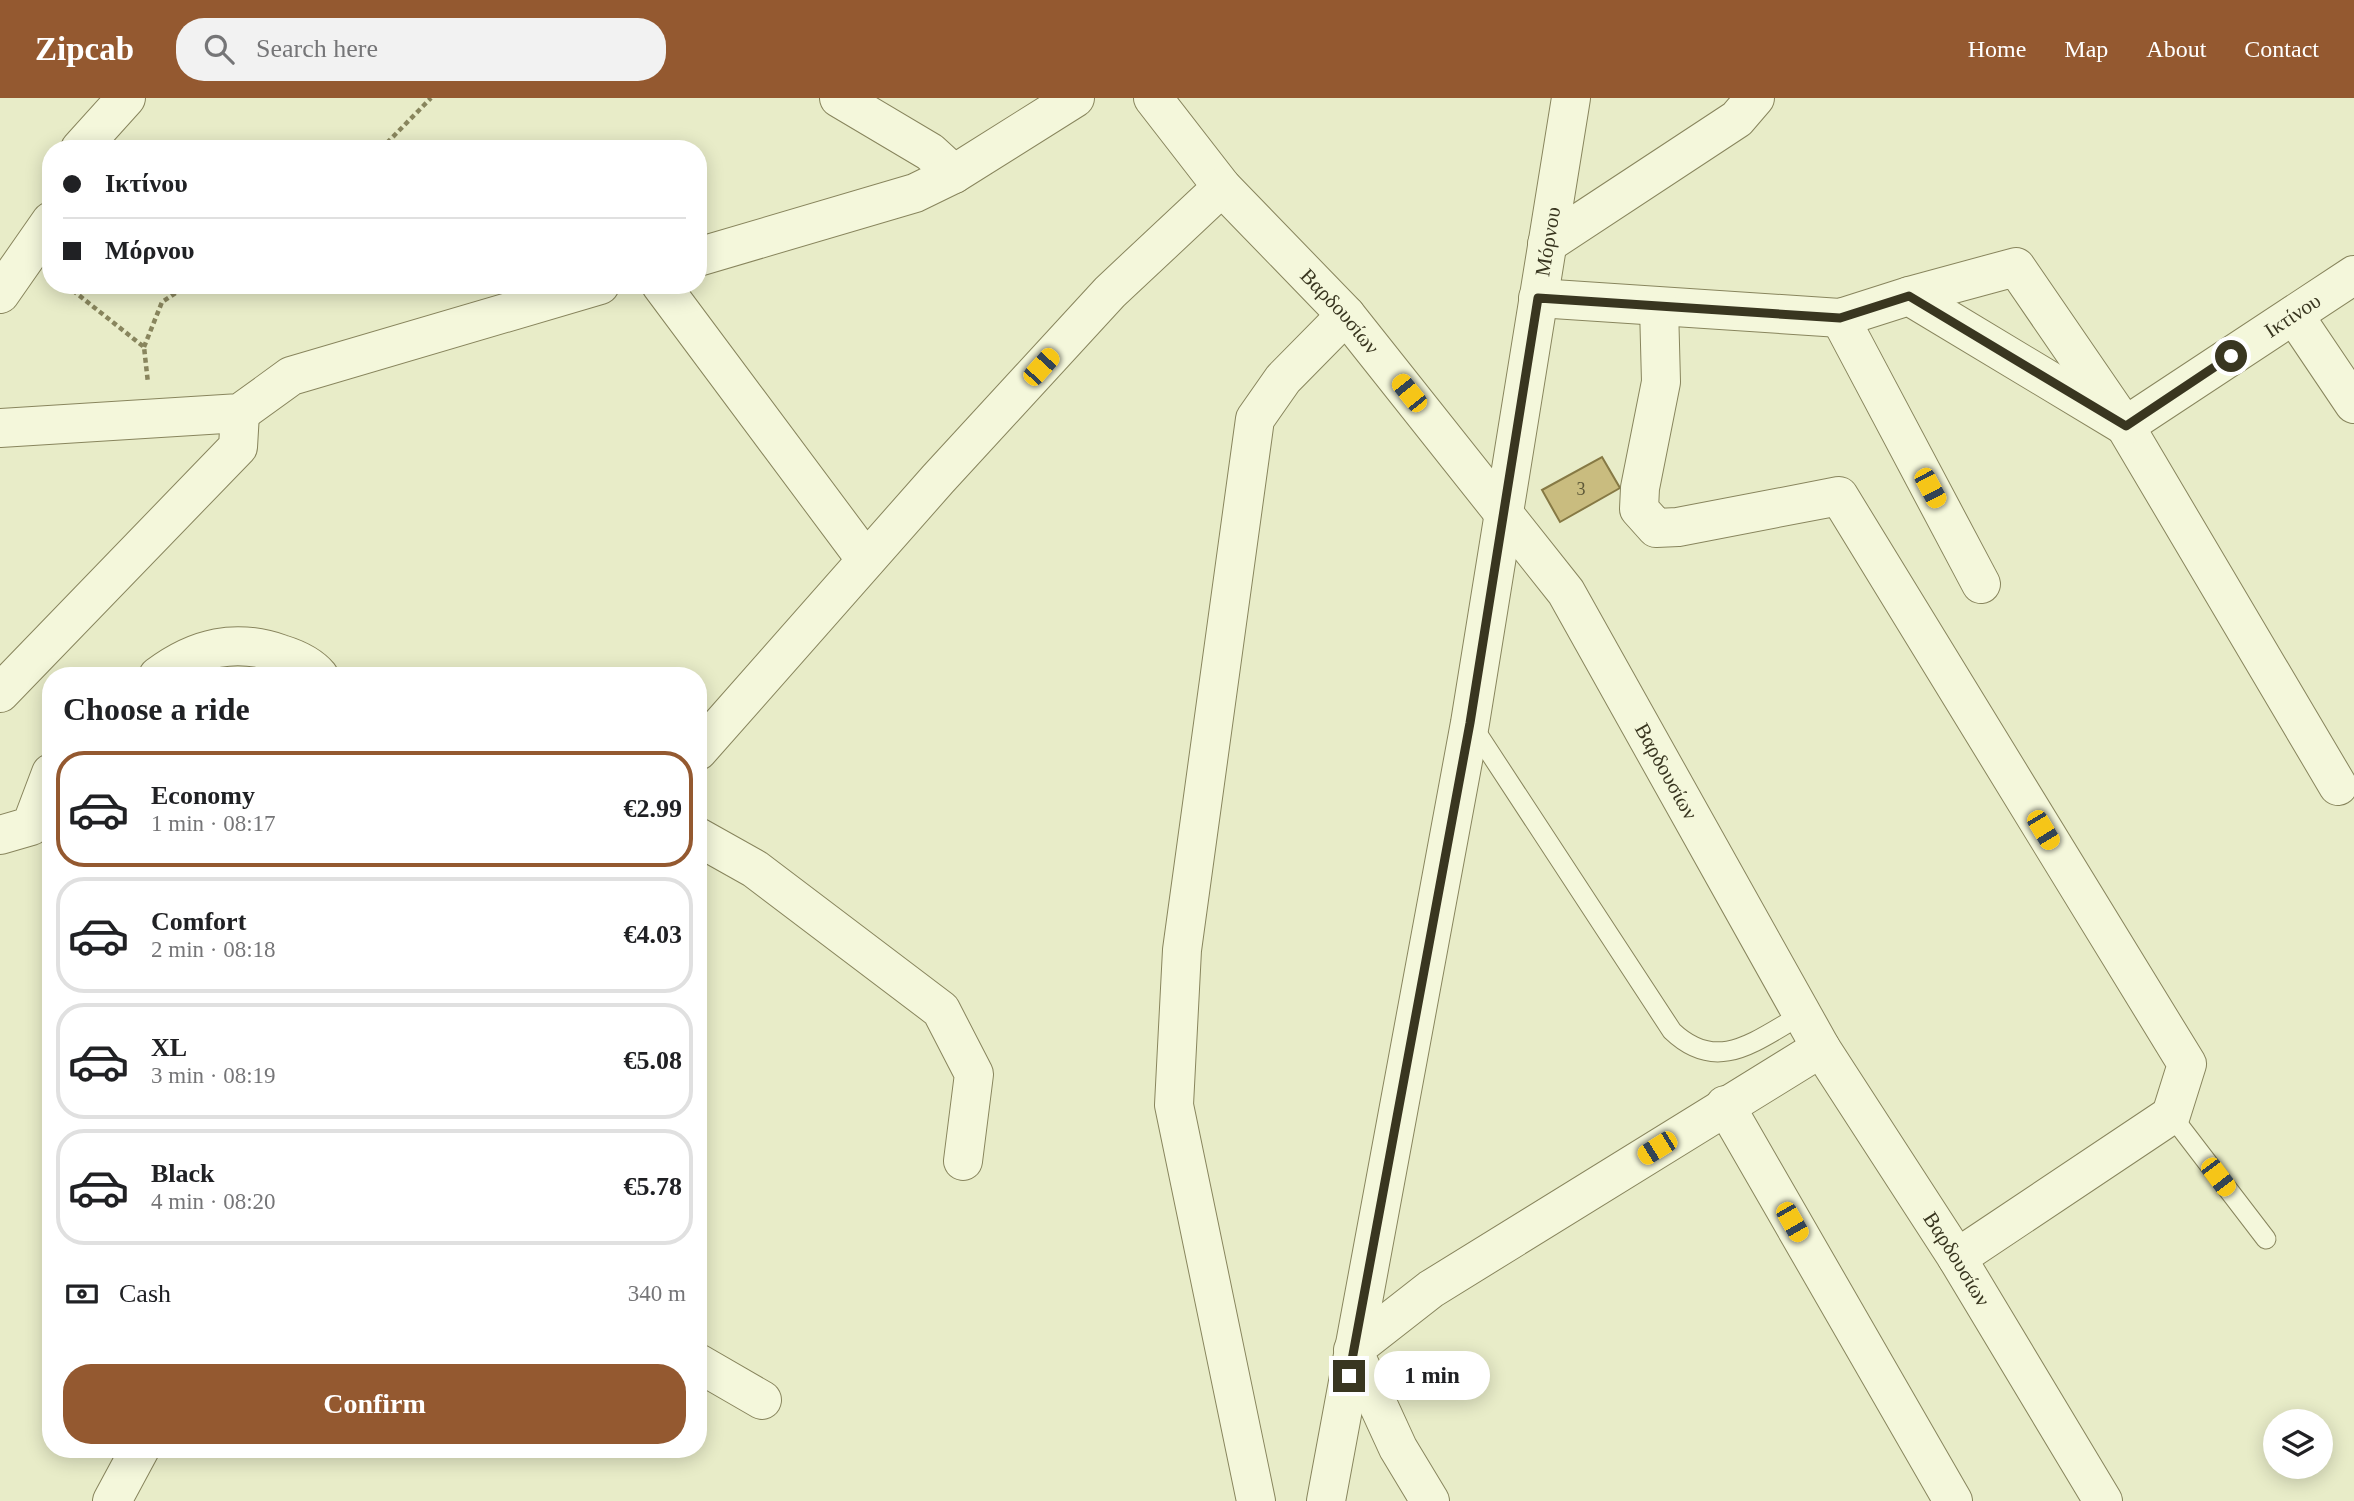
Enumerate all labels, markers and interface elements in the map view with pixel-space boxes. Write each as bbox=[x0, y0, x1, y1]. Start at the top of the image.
search box bbox=[176, 18, 666, 81]
icon: search bbox=[200, 30, 238, 68]
text: Zipcab bbox=[35, 31, 134, 67]
text: Search here bbox=[256, 34, 378, 63]
text: Home bbox=[1968, 36, 2026, 62]
text: Map bbox=[2064, 36, 2108, 62]
text: About bbox=[2146, 36, 2206, 62]
text: Contact bbox=[2244, 36, 2319, 62]
text: Ικτίνου bbox=[105, 169, 188, 198]
street label: Μόρνου bbox=[1530, 205, 1565, 278]
text: Μόρνου bbox=[105, 236, 195, 265]
street label: Βαρδουσίων bbox=[1296, 263, 1384, 359]
street label: Ικτίνου bbox=[2260, 288, 2325, 343]
route start bbox=[2215, 340, 2247, 372]
car bbox=[1020, 344, 1063, 390]
car bbox=[1388, 370, 1431, 416]
car bbox=[1911, 465, 1950, 511]
house number: 3 bbox=[1577, 479, 1586, 499]
text: Choose a ride bbox=[63, 691, 250, 727]
street label: Βαρδουσίων bbox=[1630, 719, 1703, 824]
icon: car bbox=[67, 778, 130, 841]
text: Economy bbox=[151, 781, 255, 810]
text: €2.99 bbox=[624, 794, 682, 823]
car bbox=[2024, 807, 2063, 853]
text: 1 min · 08:17 bbox=[151, 811, 276, 836]
icon: car bbox=[67, 904, 130, 967]
text: Comfort bbox=[151, 907, 246, 936]
text: €4.03 bbox=[624, 920, 682, 949]
text: 2 min · 08:18 bbox=[151, 937, 276, 962]
icon: car bbox=[67, 1030, 130, 1093]
text: XL bbox=[151, 1033, 187, 1062]
text: €5.08 bbox=[624, 1046, 682, 1075]
text: 3 min · 08:19 bbox=[151, 1063, 276, 1088]
car bbox=[1634, 1128, 1681, 1168]
car bbox=[2197, 1154, 2240, 1200]
icon: car bbox=[67, 1156, 130, 1219]
text: Black bbox=[151, 1159, 215, 1188]
text: €5.78 bbox=[624, 1172, 682, 1201]
text: 4 min · 08:20 bbox=[151, 1189, 276, 1214]
car bbox=[1773, 1199, 1812, 1245]
street label: Βαρδουσίων bbox=[1918, 1207, 1995, 1311]
icon: cash bbox=[63, 1275, 101, 1313]
text: Cash bbox=[119, 1279, 171, 1308]
text: 340 m bbox=[628, 1281, 686, 1306]
callout: 1 min bbox=[1374, 1352, 1489, 1400]
route end bbox=[1333, 1360, 1365, 1392]
text: 1 min bbox=[1404, 1363, 1460, 1388]
button: Confirm bbox=[63, 1364, 686, 1444]
map controls bbox=[2263, 1409, 2333, 1479]
button: layers bbox=[2263, 1409, 2333, 1479]

